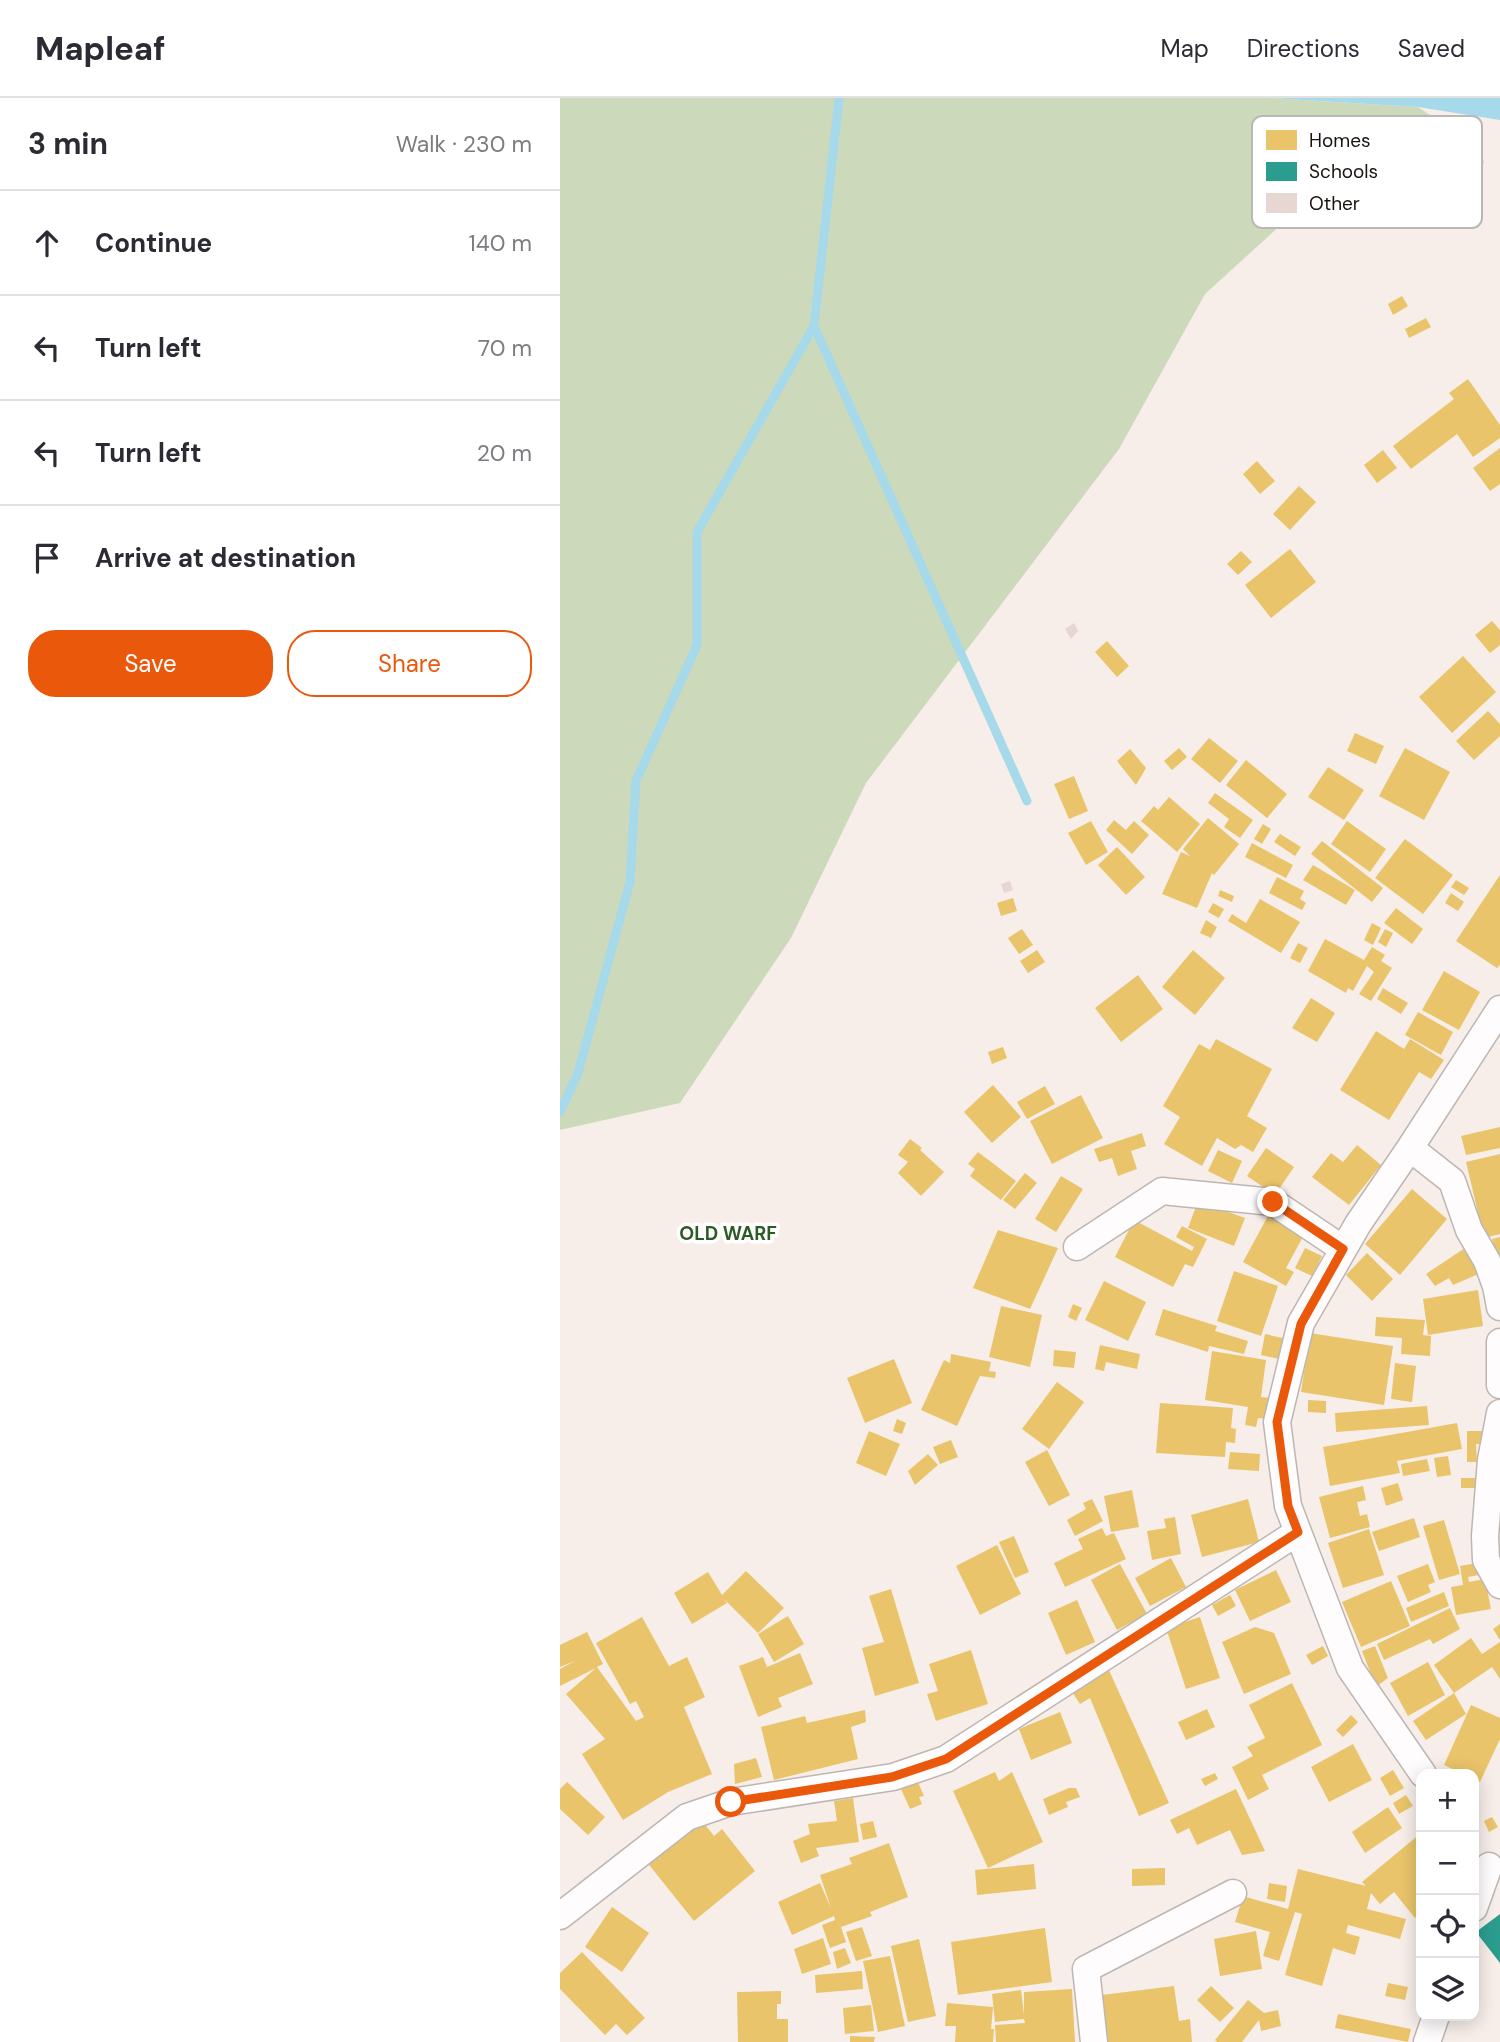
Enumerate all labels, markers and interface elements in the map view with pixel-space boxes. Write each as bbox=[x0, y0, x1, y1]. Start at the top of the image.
text: Mapleaf bbox=[35, 27, 165, 70]
text: Map bbox=[1161, 33, 1209, 64]
text: Directions bbox=[1247, 33, 1360, 64]
text: Saved bbox=[1398, 33, 1465, 64]
legend bbox=[1252, 116, 1482, 228]
text: 3 min bbox=[28, 124, 108, 163]
text: Homes bbox=[1309, 128, 1370, 153]
text: Walk · 230 m bbox=[396, 129, 532, 159]
text: Schools bbox=[1309, 159, 1378, 184]
text: Other bbox=[1309, 191, 1360, 216]
icon: ahead bbox=[28, 224, 66, 262]
text: Continue bbox=[95, 226, 212, 260]
text: 140 m bbox=[469, 228, 532, 258]
icon: left bbox=[28, 329, 66, 367]
text: Turn left bbox=[95, 331, 202, 365]
text: 70 m bbox=[478, 333, 532, 363]
icon: left bbox=[28, 434, 66, 472]
text: Turn left bbox=[95, 436, 202, 470]
text: 20 m bbox=[477, 438, 532, 468]
icon: arrive bbox=[28, 539, 66, 577]
text: Arrive at destination bbox=[95, 541, 356, 575]
button: Save bbox=[28, 630, 273, 697]
button: Share bbox=[287, 630, 532, 697]
route end bbox=[1257, 1186, 1288, 1217]
district label: OLD WARF bbox=[679, 1221, 777, 1246]
map controls bbox=[1416, 1769, 1479, 2021]
button: + bbox=[1416, 1769, 1479, 1832]
route start bbox=[715, 1786, 746, 1817]
button: − bbox=[1416, 1832, 1479, 1895]
button: locate bbox=[1416, 1895, 1479, 1958]
button: layers bbox=[1416, 1958, 1479, 2021]

